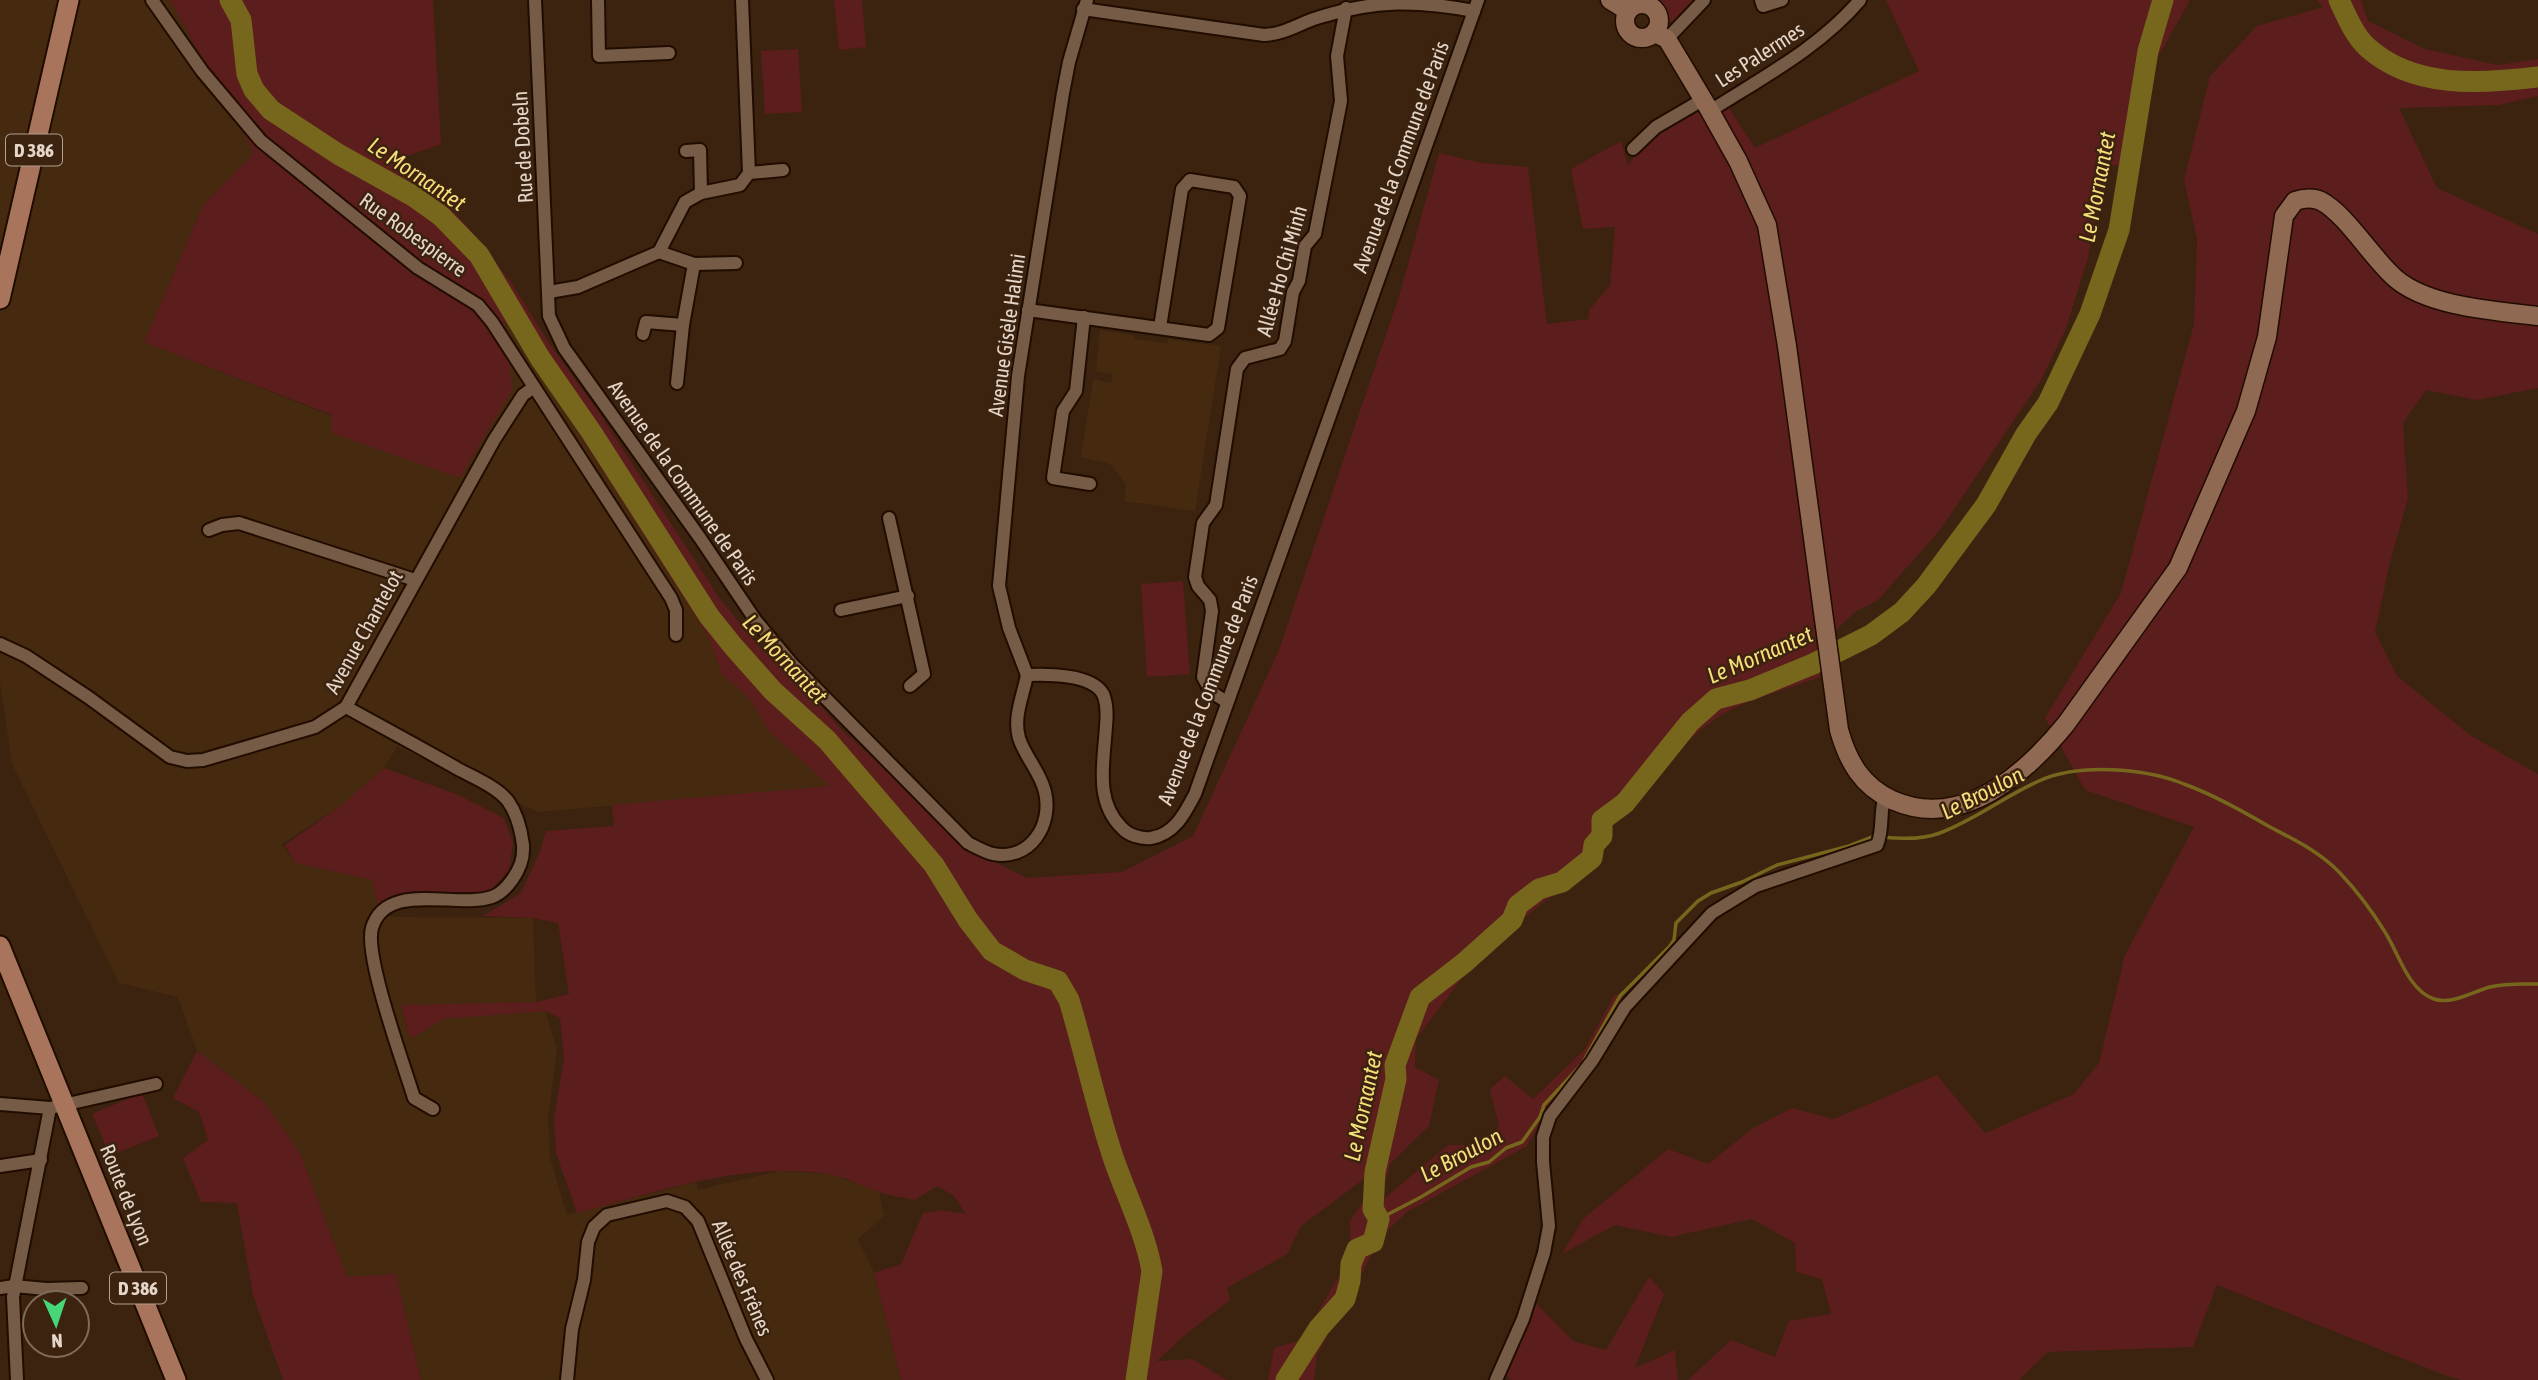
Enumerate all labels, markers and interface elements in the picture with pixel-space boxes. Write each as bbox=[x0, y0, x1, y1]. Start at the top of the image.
street label: Les Palermes bbox=[1711, 17, 1808, 92]
street label: Avenue de la Commune de Paris bbox=[1347, 38, 1453, 276]
street label: Rue de Dobeln bbox=[507, 90, 537, 204]
water label: Le Mornantet bbox=[2074, 129, 2121, 244]
water label: Le Mornantet bbox=[363, 132, 471, 216]
road number: D 386 bbox=[6, 134, 62, 166]
street label: Rue Robespierre bbox=[355, 187, 472, 281]
street label: Allée Ho Chi Minh bbox=[1251, 203, 1311, 339]
street label: Avenue Gisèle Halimi bbox=[983, 252, 1029, 418]
street label: Avenue de la Commune de Paris bbox=[604, 375, 764, 589]
street label: Avenue Chantelot bbox=[319, 566, 407, 697]
street label: Avenue de la Commune de Paris bbox=[1152, 571, 1262, 808]
water label: Le Mornantet bbox=[737, 609, 833, 709]
water label: Le Mornantet bbox=[1703, 621, 1817, 689]
water label: Le Broulon bbox=[1936, 761, 2028, 825]
water label: Le Mornantet bbox=[1339, 1048, 1387, 1163]
water label: Le Broulon bbox=[1416, 1123, 1506, 1187]
street label: Route de Lyon bbox=[96, 1140, 158, 1249]
street label: Allée des Frênes bbox=[708, 1216, 778, 1339]
road number: D 386 bbox=[110, 1272, 166, 1304]
north arrow bbox=[21, 1289, 91, 1359]
text: N bbox=[51, 1330, 63, 1352]

